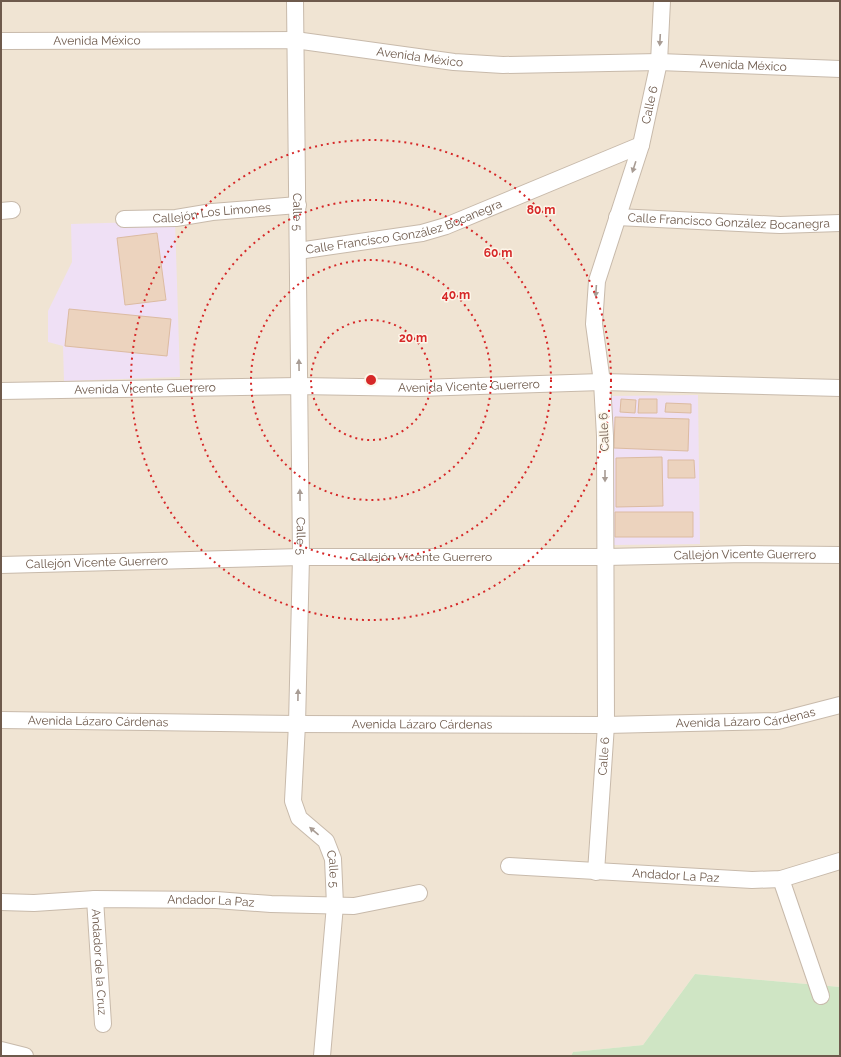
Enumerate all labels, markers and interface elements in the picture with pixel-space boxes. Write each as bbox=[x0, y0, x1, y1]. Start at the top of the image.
street label: Avenida México bbox=[53, 34, 141, 48]
one-way arrow bbox=[656, 34, 663, 46]
street label: Avenida México bbox=[376, 44, 464, 70]
street label: Avenida México bbox=[699, 57, 787, 74]
street label: Calle 6 bbox=[639, 85, 661, 125]
one-way arrow bbox=[631, 161, 637, 173]
street label: Calle 5 bbox=[290, 193, 304, 231]
street label: Calle Francisco González Bocanegra bbox=[305, 197, 504, 257]
street label: Callejón Los Limones bbox=[152, 200, 271, 225]
text: 80 m bbox=[527, 203, 555, 217]
street label: Calle Francisco González Bocanegra bbox=[627, 211, 830, 232]
text: 60 m bbox=[484, 246, 512, 260]
one-way arrow bbox=[593, 285, 600, 297]
text: 40 m bbox=[442, 288, 470, 302]
text: 20 m bbox=[399, 331, 427, 345]
one-way arrow bbox=[296, 358, 302, 371]
centre of rings bbox=[364, 373, 378, 387]
street label: Avenida Vicente Guerrero bbox=[398, 377, 540, 395]
street label: Avenida Vicente Guerrero bbox=[74, 380, 216, 397]
street label: Calle 6 bbox=[596, 412, 612, 452]
one-way arrow bbox=[602, 470, 608, 483]
one-way arrow bbox=[297, 488, 303, 501]
street label: Calle 5 bbox=[294, 517, 308, 555]
street label: Callejón Vicente Guerrero bbox=[674, 547, 816, 563]
street label: Callejón Vicente Guerrero bbox=[350, 550, 492, 564]
street label: Callejón Vicente Guerrero bbox=[26, 554, 168, 571]
one-way arrow bbox=[295, 688, 301, 701]
street label: Avenida Lázaro Cárdenas bbox=[676, 705, 817, 730]
street label: Avenida Lázaro Cárdenas bbox=[28, 713, 169, 729]
street label: Avenida Lázaro Cárdenas bbox=[352, 717, 492, 732]
street label: Calle 6 bbox=[596, 737, 612, 776]
one-way arrow bbox=[309, 826, 319, 835]
street label: Calle 5 bbox=[323, 848, 341, 889]
street label: Andador La Paz bbox=[632, 866, 720, 885]
street label: Andador La Paz bbox=[167, 893, 255, 910]
street label: Andador de la Cruz bbox=[89, 908, 109, 1016]

